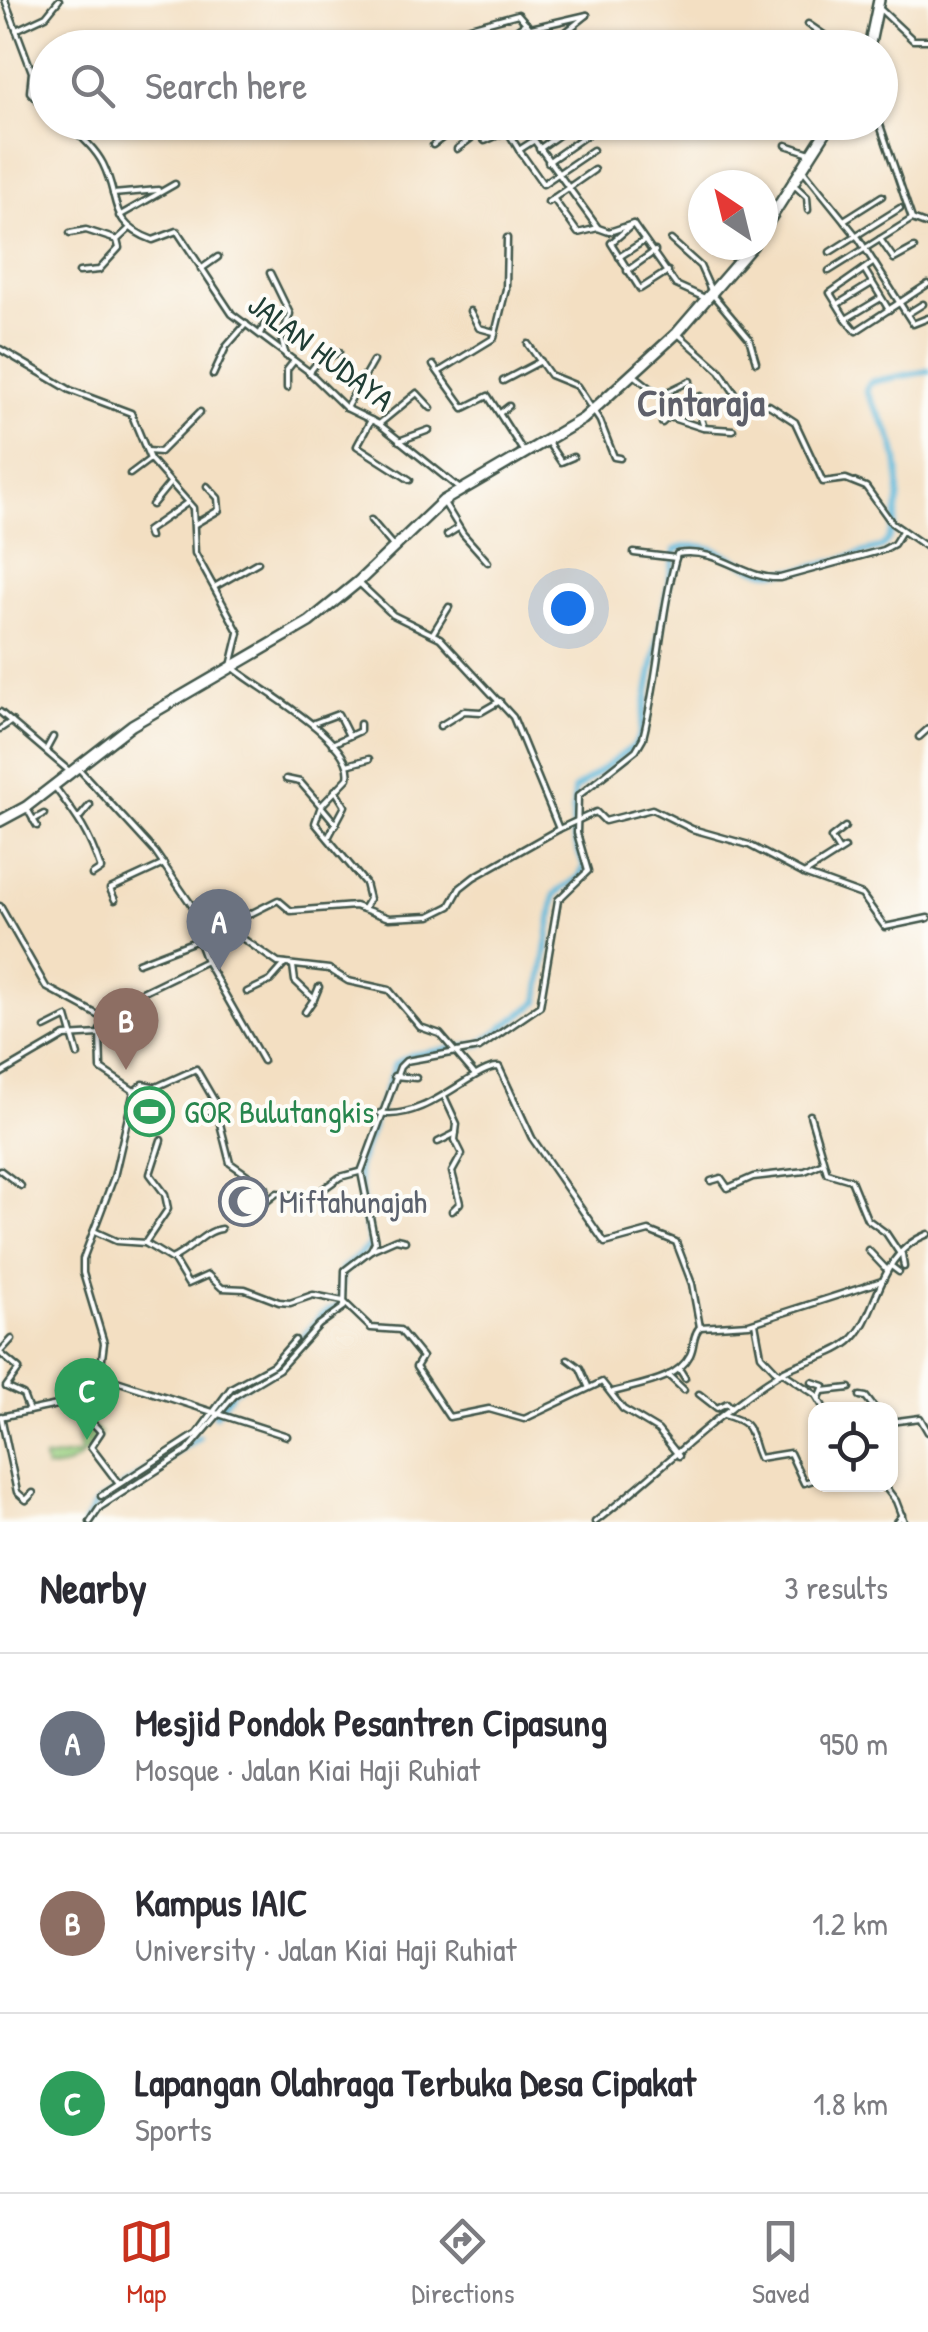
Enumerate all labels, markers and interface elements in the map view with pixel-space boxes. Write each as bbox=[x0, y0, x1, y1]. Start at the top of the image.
search box bbox=[30, 30, 898, 140]
icon: search bbox=[65, 58, 120, 113]
text: Search here bbox=[145, 59, 307, 111]
north arrow bbox=[688, 170, 778, 260]
street label: JALAN HUDAYA bbox=[239, 283, 403, 421]
district label: Cintaraja bbox=[637, 376, 765, 428]
your location bbox=[543, 583, 594, 634]
pin: A bbox=[186, 888, 252, 971]
pin: B bbox=[94, 988, 158, 1070]
sports icon: GOR Bulutangkis bbox=[123, 1086, 175, 1138]
place label: GOR Bulutangkis bbox=[184, 1090, 374, 1133]
mosque icon: Miftahunajah bbox=[218, 1176, 270, 1228]
place label: Miftahunajah bbox=[279, 1180, 427, 1223]
pin: C bbox=[54, 1358, 120, 1440]
map controls bbox=[808, 1402, 898, 1492]
button: locate bbox=[808, 1402, 898, 1492]
text: Nearby bbox=[40, 1559, 147, 1616]
text: 3 results bbox=[784, 1566, 888, 1609]
text: Mesjid Pondok Pesantren Cipasung bbox=[135, 1696, 607, 1748]
text: A bbox=[65, 1722, 80, 1765]
text: 950 m bbox=[819, 1722, 888, 1765]
text: Mosque · Jalan Kiai Haji Ruhiat bbox=[135, 1748, 480, 1791]
text: Kampus IAIC bbox=[135, 1876, 308, 1928]
text: B bbox=[64, 1902, 81, 1945]
text: 1.2 km bbox=[812, 1902, 888, 1945]
text: University · Jalan Kiai Haji Ruhiat bbox=[135, 1928, 517, 1971]
text: Lapangan Olahraga Terbuka Desa Cipakat bbox=[135, 2056, 696, 2108]
text: C bbox=[64, 2082, 81, 2125]
text: 1.8 km bbox=[813, 2082, 888, 2125]
text: Sports bbox=[135, 2108, 212, 2151]
tab: Map bbox=[119, 2214, 174, 2312]
tab: Directions bbox=[411, 2214, 514, 2312]
tab: Saved bbox=[752, 2214, 809, 2312]

